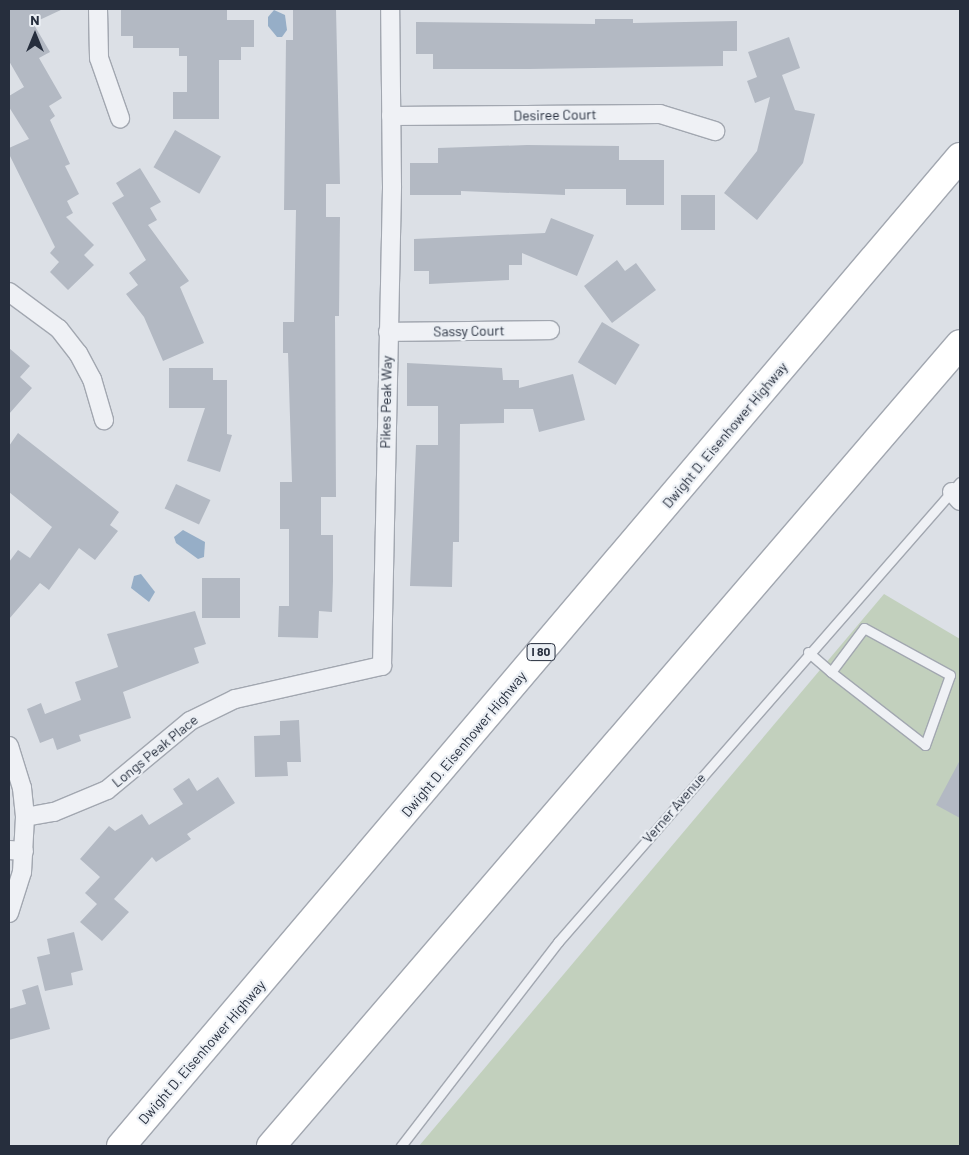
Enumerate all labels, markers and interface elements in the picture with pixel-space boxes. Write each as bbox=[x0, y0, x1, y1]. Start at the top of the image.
north arrow bbox=[10, 10, 60, 60]
text: N bbox=[30, 11, 40, 28]
street label: Desiree Court bbox=[513, 106, 597, 124]
street label: Sassy Court bbox=[433, 322, 505, 340]
street label: Pikes Peak Way bbox=[377, 355, 395, 449]
street label: Dwight D. Eisenhower Highway bbox=[659, 359, 791, 511]
road number: I 80 bbox=[526, 642, 556, 662]
street label: Dwight D. Eisenhower Highway bbox=[398, 668, 530, 820]
street label: Longs Peak Place bbox=[109, 711, 201, 791]
street label: Verner Avenue bbox=[639, 770, 709, 846]
street label: Dwight D. Eisenhower Highway bbox=[135, 977, 269, 1127]

